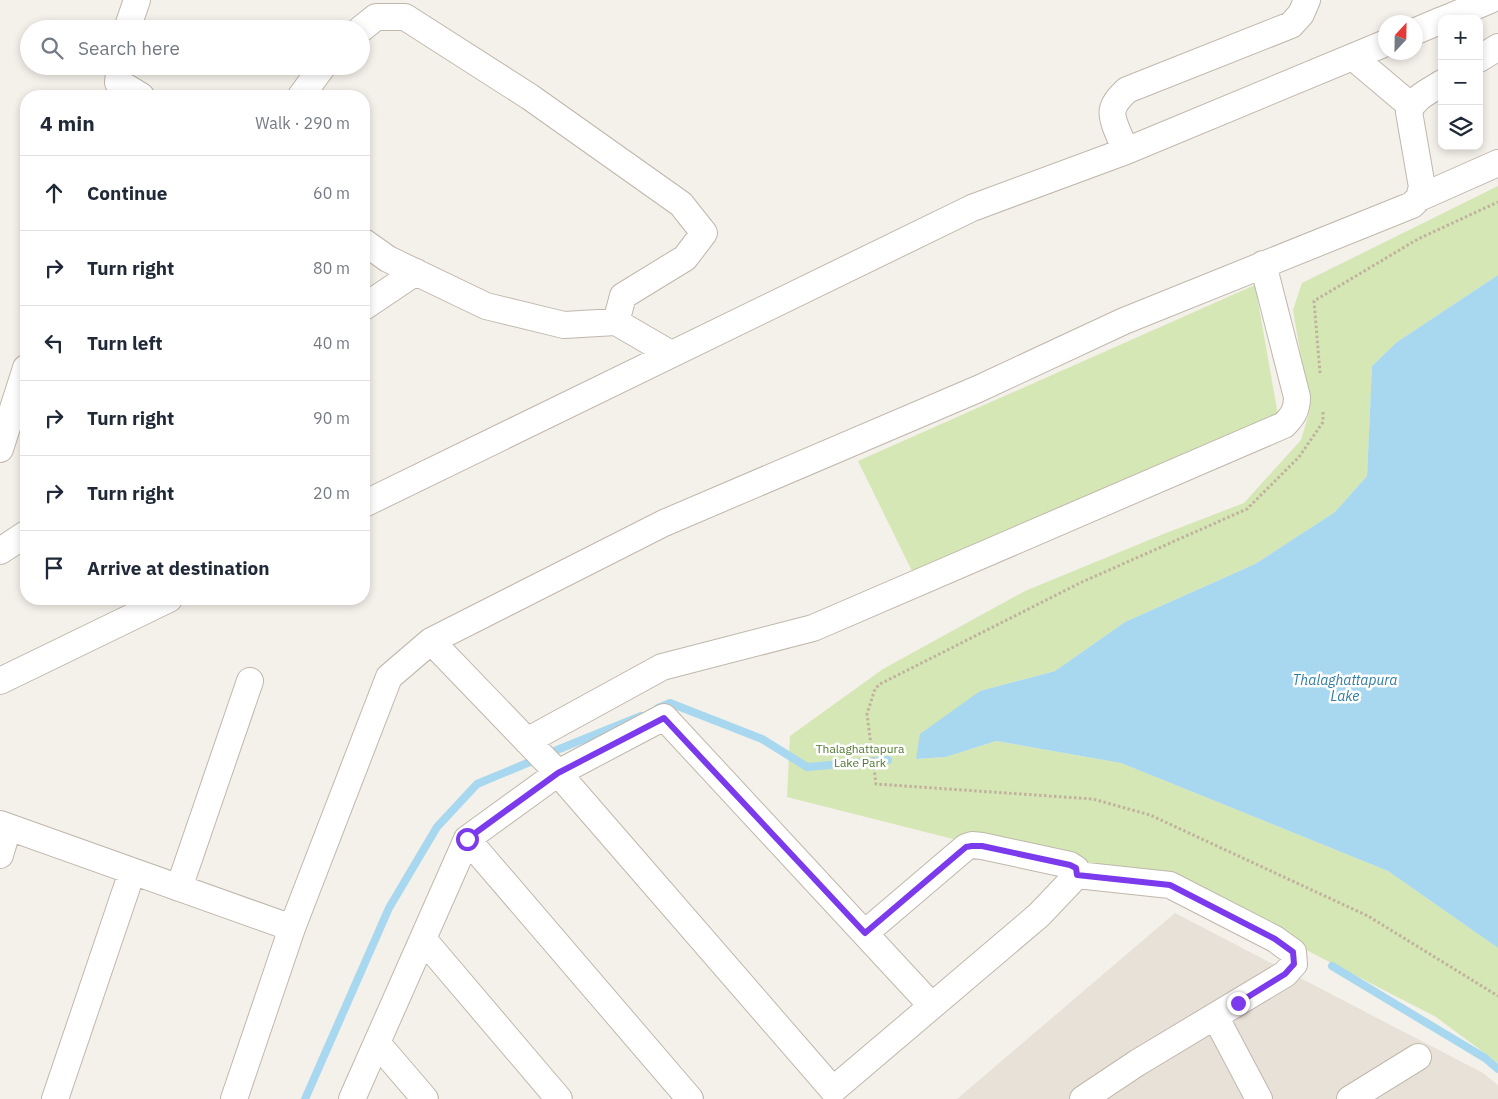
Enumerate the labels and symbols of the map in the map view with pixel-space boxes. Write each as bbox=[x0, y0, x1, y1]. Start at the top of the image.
north arrow bbox=[1378, 15, 1423, 60]
water label: Thalaghattapura Lake bbox=[1293, 671, 1397, 705]
park label: Thalaghattapura Lake Park bbox=[816, 741, 905, 770]
route start bbox=[456, 828, 479, 851]
route end bbox=[1227, 992, 1250, 1015]

